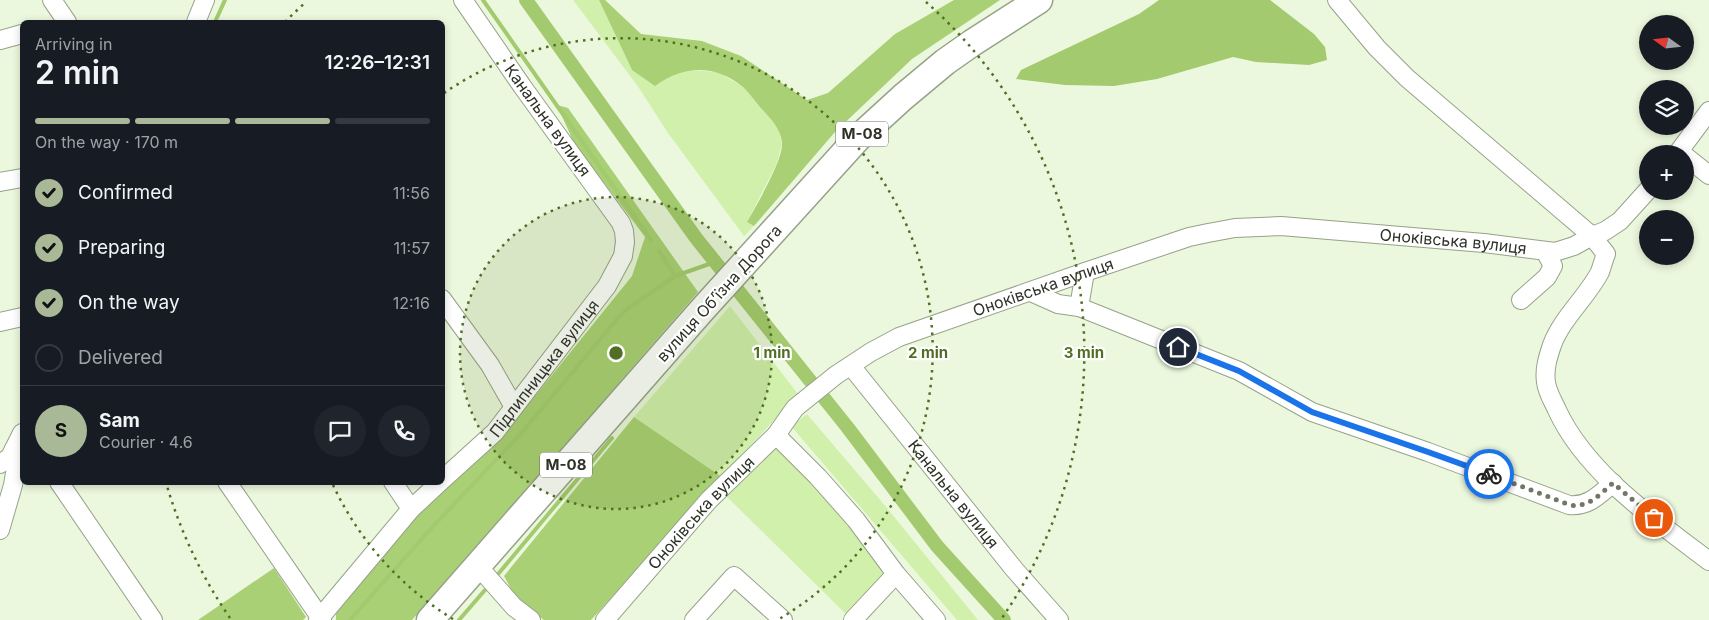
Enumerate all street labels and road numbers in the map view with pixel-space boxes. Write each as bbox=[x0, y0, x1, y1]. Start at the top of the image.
street label: Канальна вулиця bbox=[501, 60, 595, 180]
road number: М-08 bbox=[836, 122, 888, 146]
street label: вулиця Обʼїзна Дорога bbox=[652, 220, 786, 366]
street label: Оноківська вулиця bbox=[1379, 224, 1528, 258]
street label: Оноківська вулиця bbox=[970, 253, 1116, 320]
street label: Підлипницька вулиця bbox=[485, 295, 603, 441]
street label: Канальна вулиця bbox=[904, 435, 1003, 552]
road number: М-08 bbox=[540, 452, 592, 478]
street label: Оноківська вулиця bbox=[643, 452, 758, 573]

